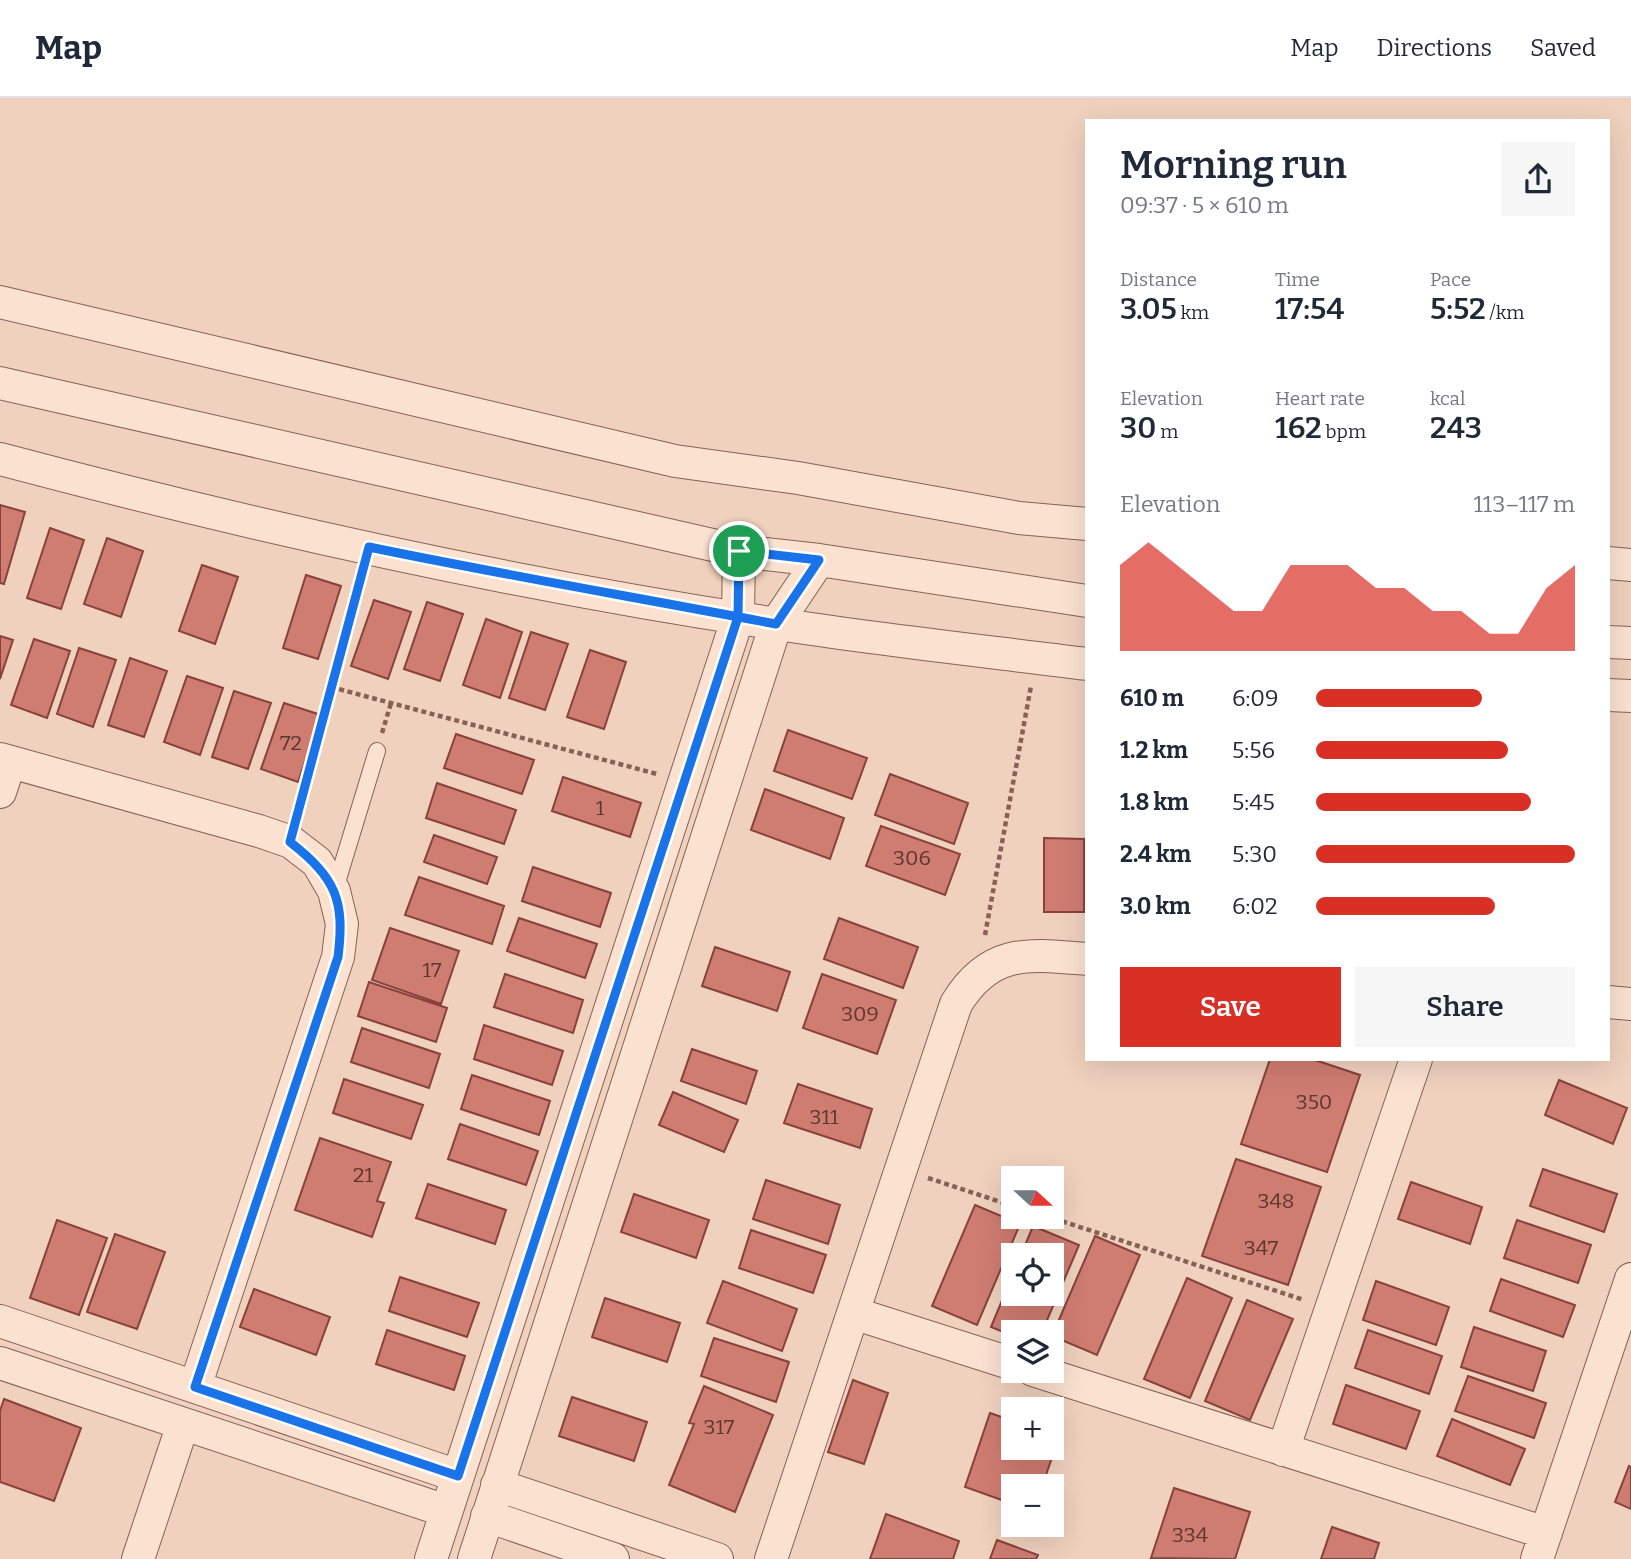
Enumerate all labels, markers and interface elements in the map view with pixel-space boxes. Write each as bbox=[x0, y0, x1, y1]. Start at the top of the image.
text: Map bbox=[35, 28, 102, 68]
text: Map bbox=[1290, 34, 1339, 62]
text: Directions bbox=[1377, 34, 1492, 62]
text: Saved bbox=[1530, 34, 1596, 62]
text: Morning run bbox=[1120, 142, 1347, 188]
button: share bbox=[1501, 142, 1575, 216]
text: 09:37 · 5 × 610 m bbox=[1120, 191, 1289, 219]
text: Distance bbox=[1120, 268, 1197, 291]
text: Time bbox=[1275, 268, 1320, 291]
text: Pace bbox=[1430, 268, 1471, 291]
text: 3.05 bbox=[1120, 291, 1177, 327]
text: 17:54 bbox=[1275, 291, 1344, 327]
text: 5:52 bbox=[1430, 291, 1486, 327]
text: km bbox=[1177, 301, 1209, 324]
text: /km bbox=[1486, 301, 1524, 324]
text: Elevation bbox=[1120, 387, 1203, 410]
text: Heart rate bbox=[1275, 387, 1365, 410]
text: kcal bbox=[1430, 387, 1465, 410]
text: 30 bbox=[1120, 410, 1156, 446]
text: 162 bbox=[1275, 410, 1322, 446]
text: 243 bbox=[1430, 410, 1482, 446]
text: m bbox=[1156, 420, 1178, 443]
text: bpm bbox=[1322, 420, 1366, 443]
text: Elevation bbox=[1120, 490, 1220, 518]
text: 113–117 m bbox=[1473, 490, 1575, 518]
pin bbox=[709, 521, 769, 581]
icon: arrive bbox=[720, 532, 758, 570]
text: 610 m bbox=[1120, 684, 1184, 712]
text: 6:09 bbox=[1232, 684, 1279, 712]
house number: 72 bbox=[280, 730, 302, 756]
text: 1.2 km bbox=[1120, 736, 1188, 764]
text: 5:56 bbox=[1232, 736, 1275, 764]
text: 1.8 km bbox=[1120, 788, 1189, 816]
text: 5:45 bbox=[1232, 788, 1275, 816]
house number: 1 bbox=[596, 795, 605, 821]
text: 2.4 km bbox=[1120, 840, 1191, 868]
text: 5:30 bbox=[1232, 840, 1277, 868]
house number: 306 bbox=[893, 845, 931, 871]
text: 3.0 km bbox=[1120, 892, 1191, 920]
text: 6:02 bbox=[1232, 892, 1278, 920]
house number: 17 bbox=[423, 957, 442, 983]
button: Save bbox=[1120, 967, 1341, 1047]
button: Share bbox=[1355, 967, 1575, 1047]
house number: 309 bbox=[841, 1001, 879, 1027]
house number: 350 bbox=[1296, 1089, 1332, 1115]
house number: 311 bbox=[809, 1104, 839, 1130]
house number: 21 bbox=[353, 1162, 373, 1188]
north arrow bbox=[1001, 1166, 1064, 1228]
map controls bbox=[1001, 1166, 1064, 1537]
house number: 348 bbox=[1258, 1188, 1294, 1214]
house number: 347 bbox=[1244, 1235, 1279, 1261]
button: locate bbox=[1001, 1243, 1064, 1306]
button: layers bbox=[1001, 1320, 1064, 1383]
button: + bbox=[1001, 1397, 1064, 1460]
house number: 317 bbox=[704, 1414, 735, 1440]
button: − bbox=[1001, 1474, 1064, 1537]
house number: 334 bbox=[1172, 1522, 1208, 1548]

